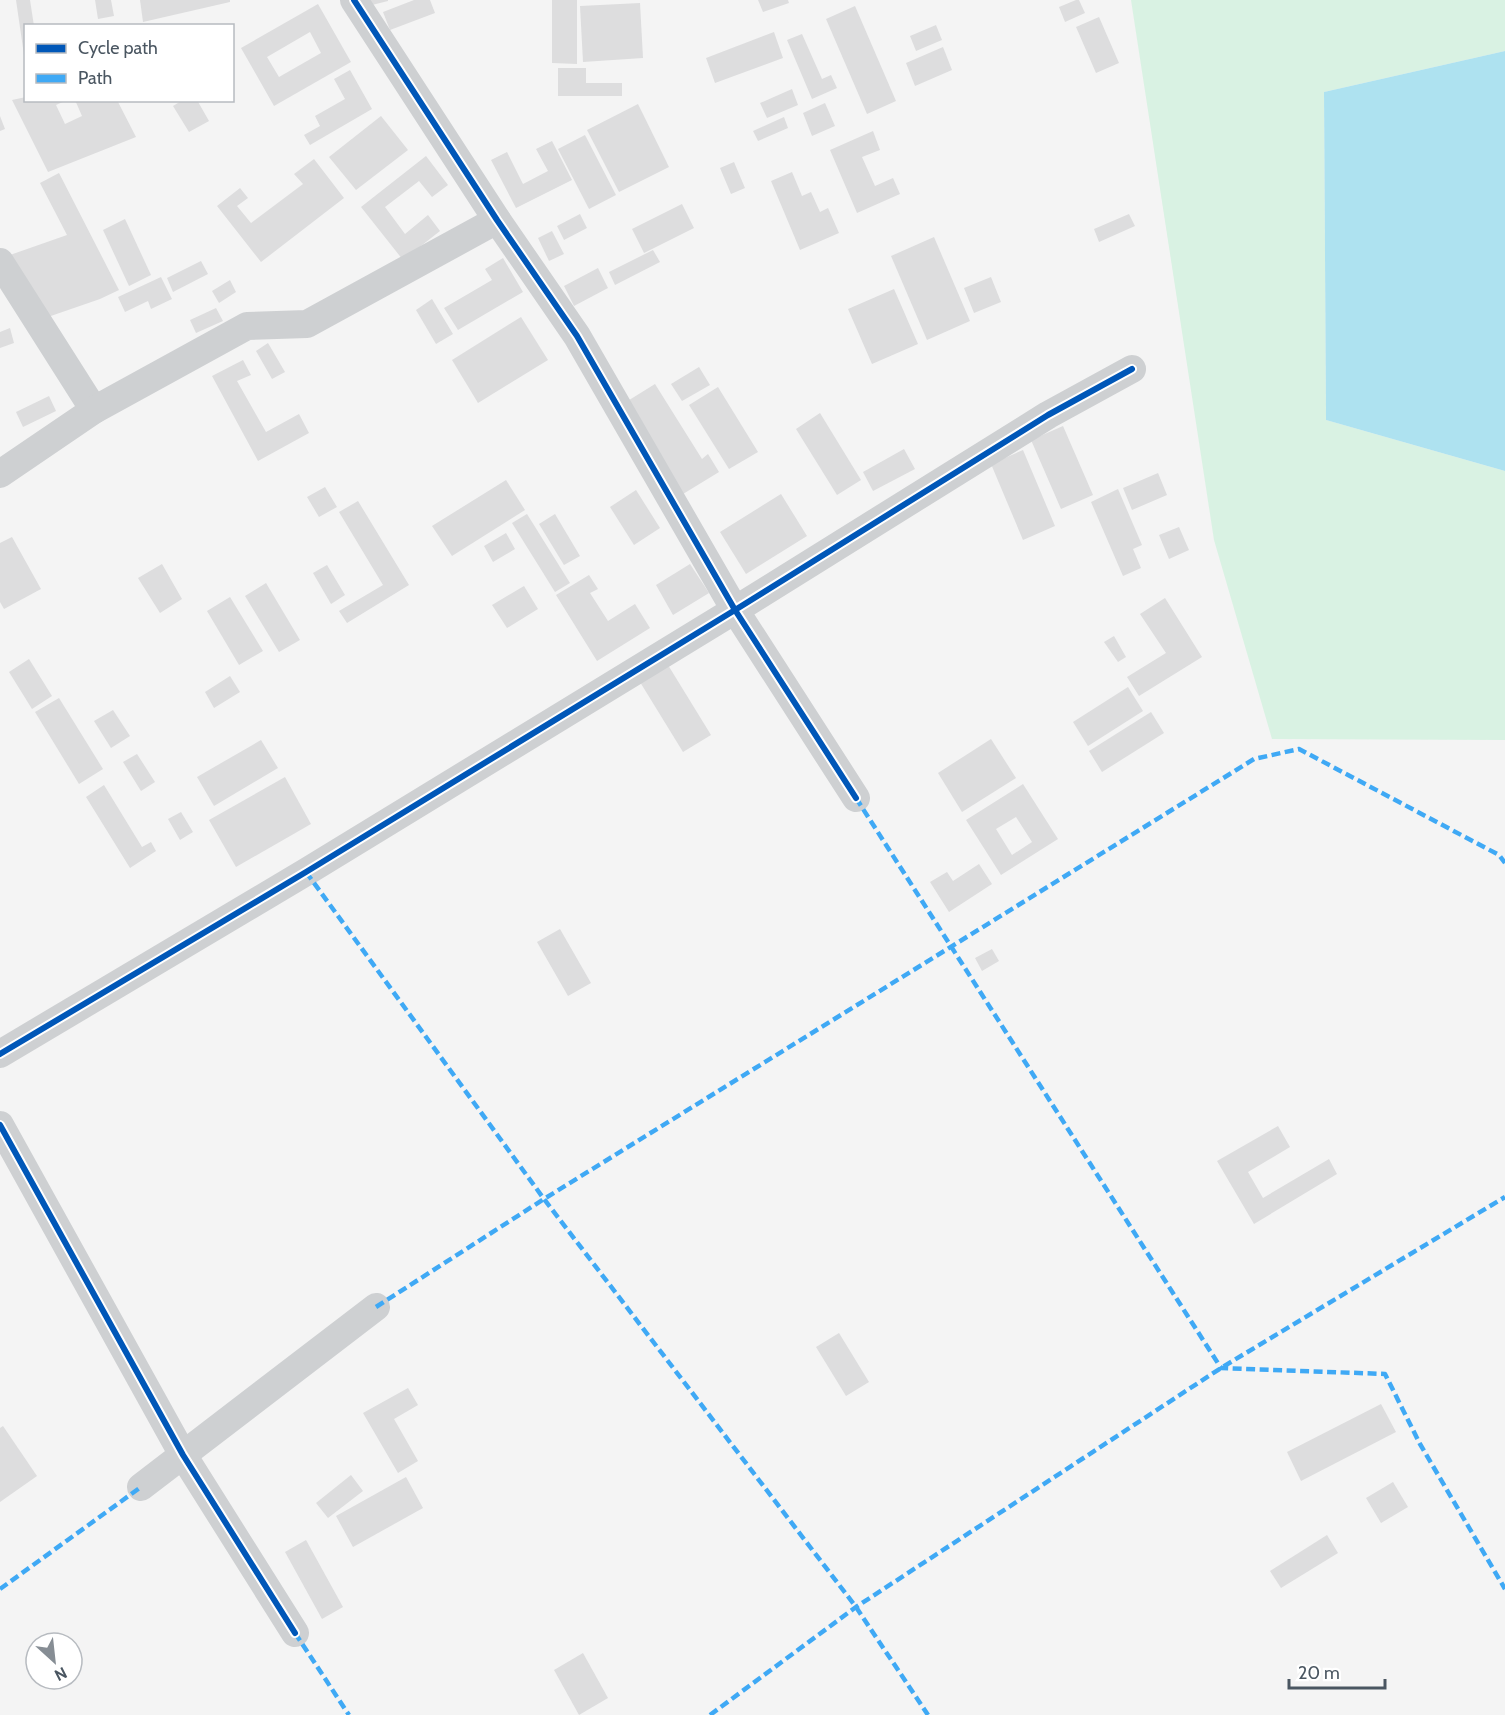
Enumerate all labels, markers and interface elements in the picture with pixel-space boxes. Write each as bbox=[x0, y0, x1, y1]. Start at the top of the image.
legend bbox=[24, 24, 234, 102]
text: Cycle path bbox=[78, 37, 158, 59]
text: Path bbox=[78, 67, 112, 89]
north arrow bbox=[24, 1631, 84, 1691]
scale bar bbox=[1289, 1652, 1385, 1690]
text: 20 m bbox=[1298, 1662, 1340, 1684]
text: N bbox=[51, 1663, 70, 1685]

